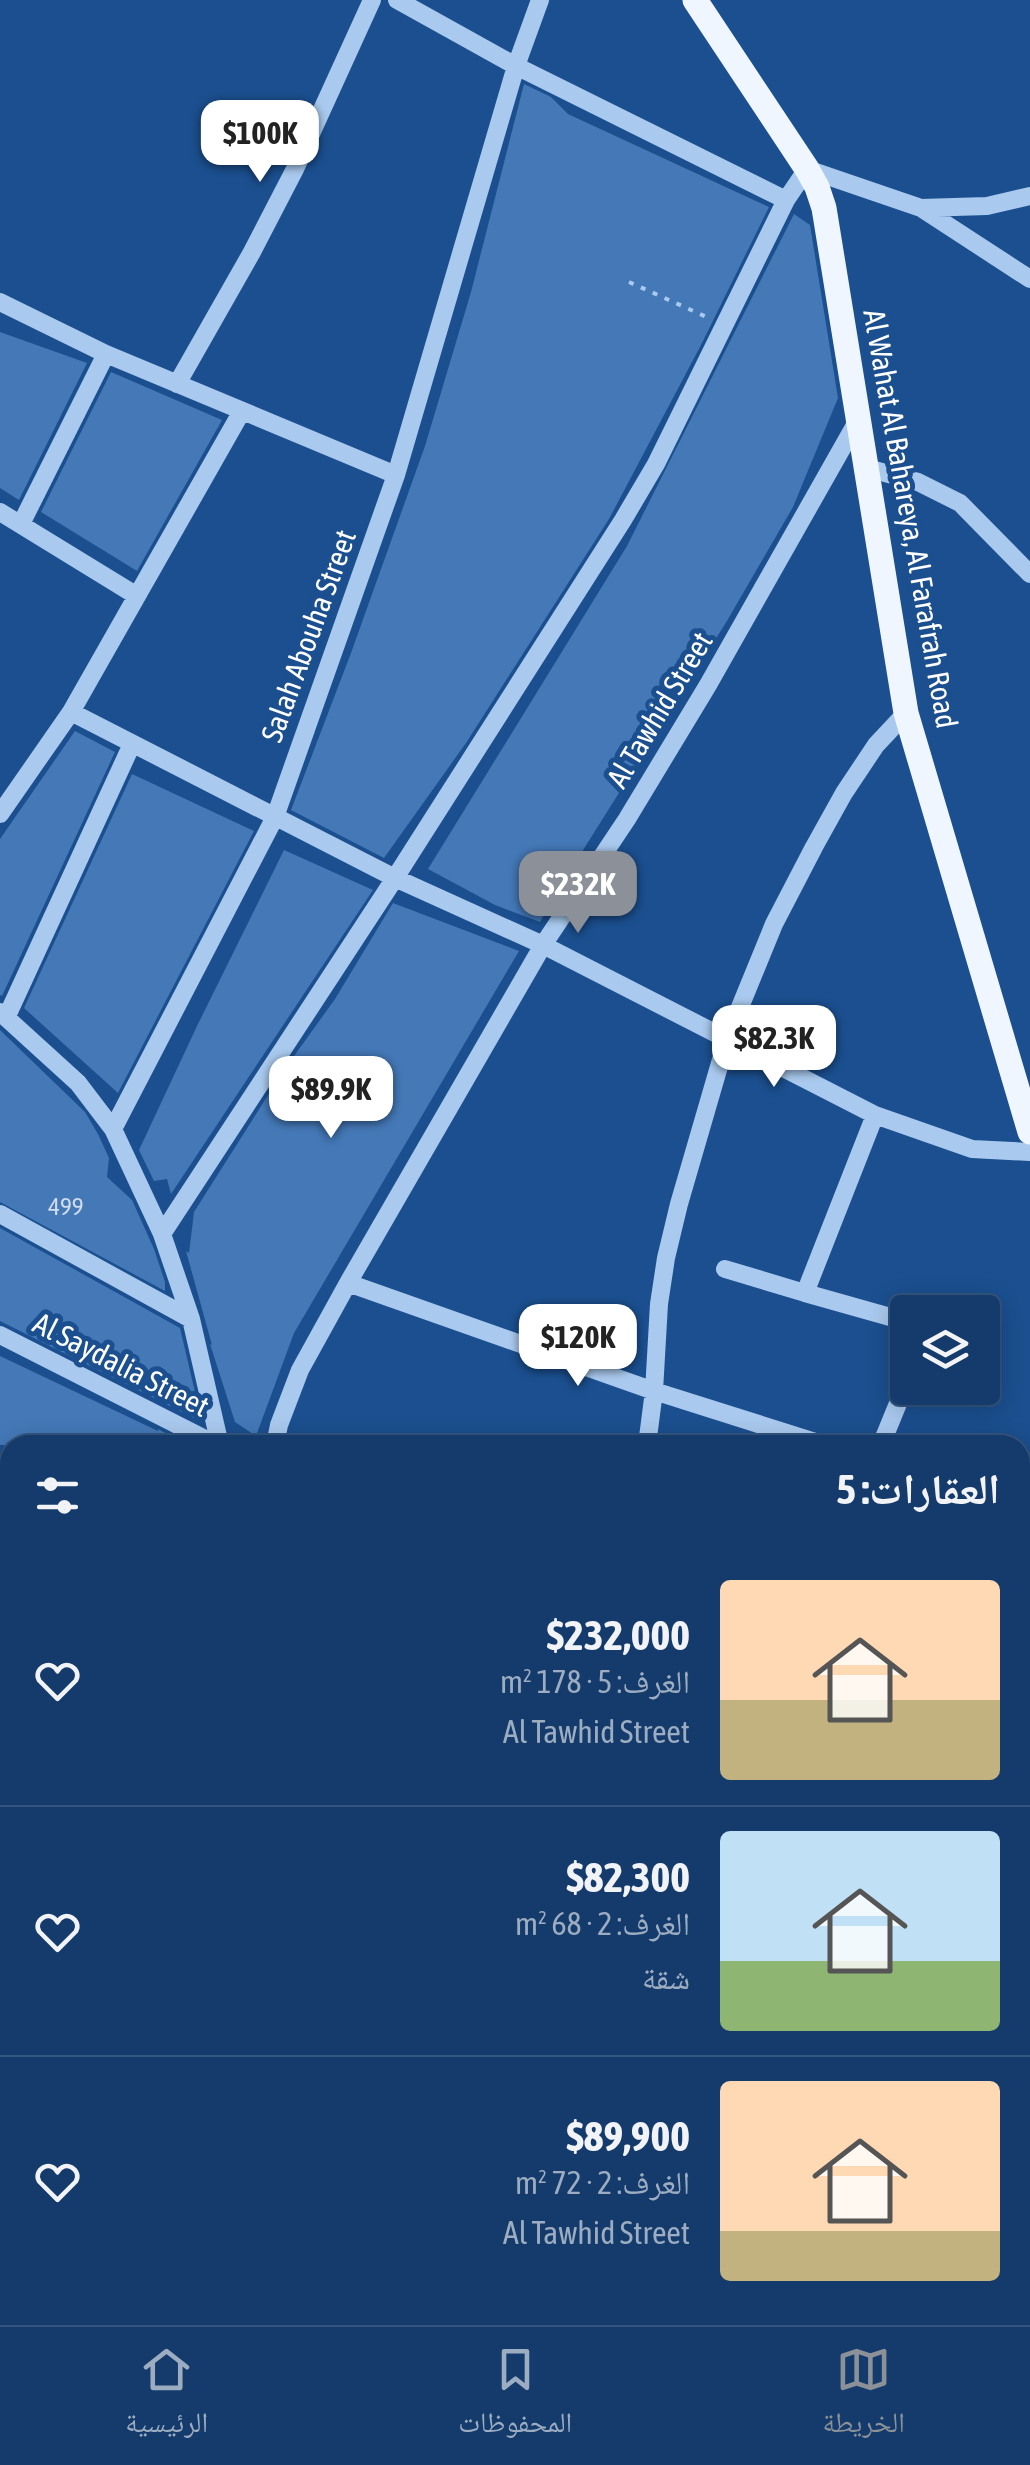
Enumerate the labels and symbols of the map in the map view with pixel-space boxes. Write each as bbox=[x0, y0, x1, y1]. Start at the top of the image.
pin: $100K bbox=[190, 100, 330, 185]
street label: Al Wahat Al Bahareya, Al Farafrah Road bbox=[857, 307, 965, 731]
street label: Salah Abouha Street bbox=[254, 525, 362, 746]
street label: Al Tawhid Street bbox=[599, 626, 719, 793]
pin: $232K bbox=[508, 851, 648, 936]
pin: $82.3K bbox=[693, 1005, 855, 1090]
pin: $89.9K bbox=[250, 1056, 412, 1141]
house number: 499 bbox=[48, 1192, 84, 1220]
pin: $120K bbox=[508, 1304, 648, 1389]
street label: Al Saydalia Street bbox=[28, 1305, 215, 1423]

